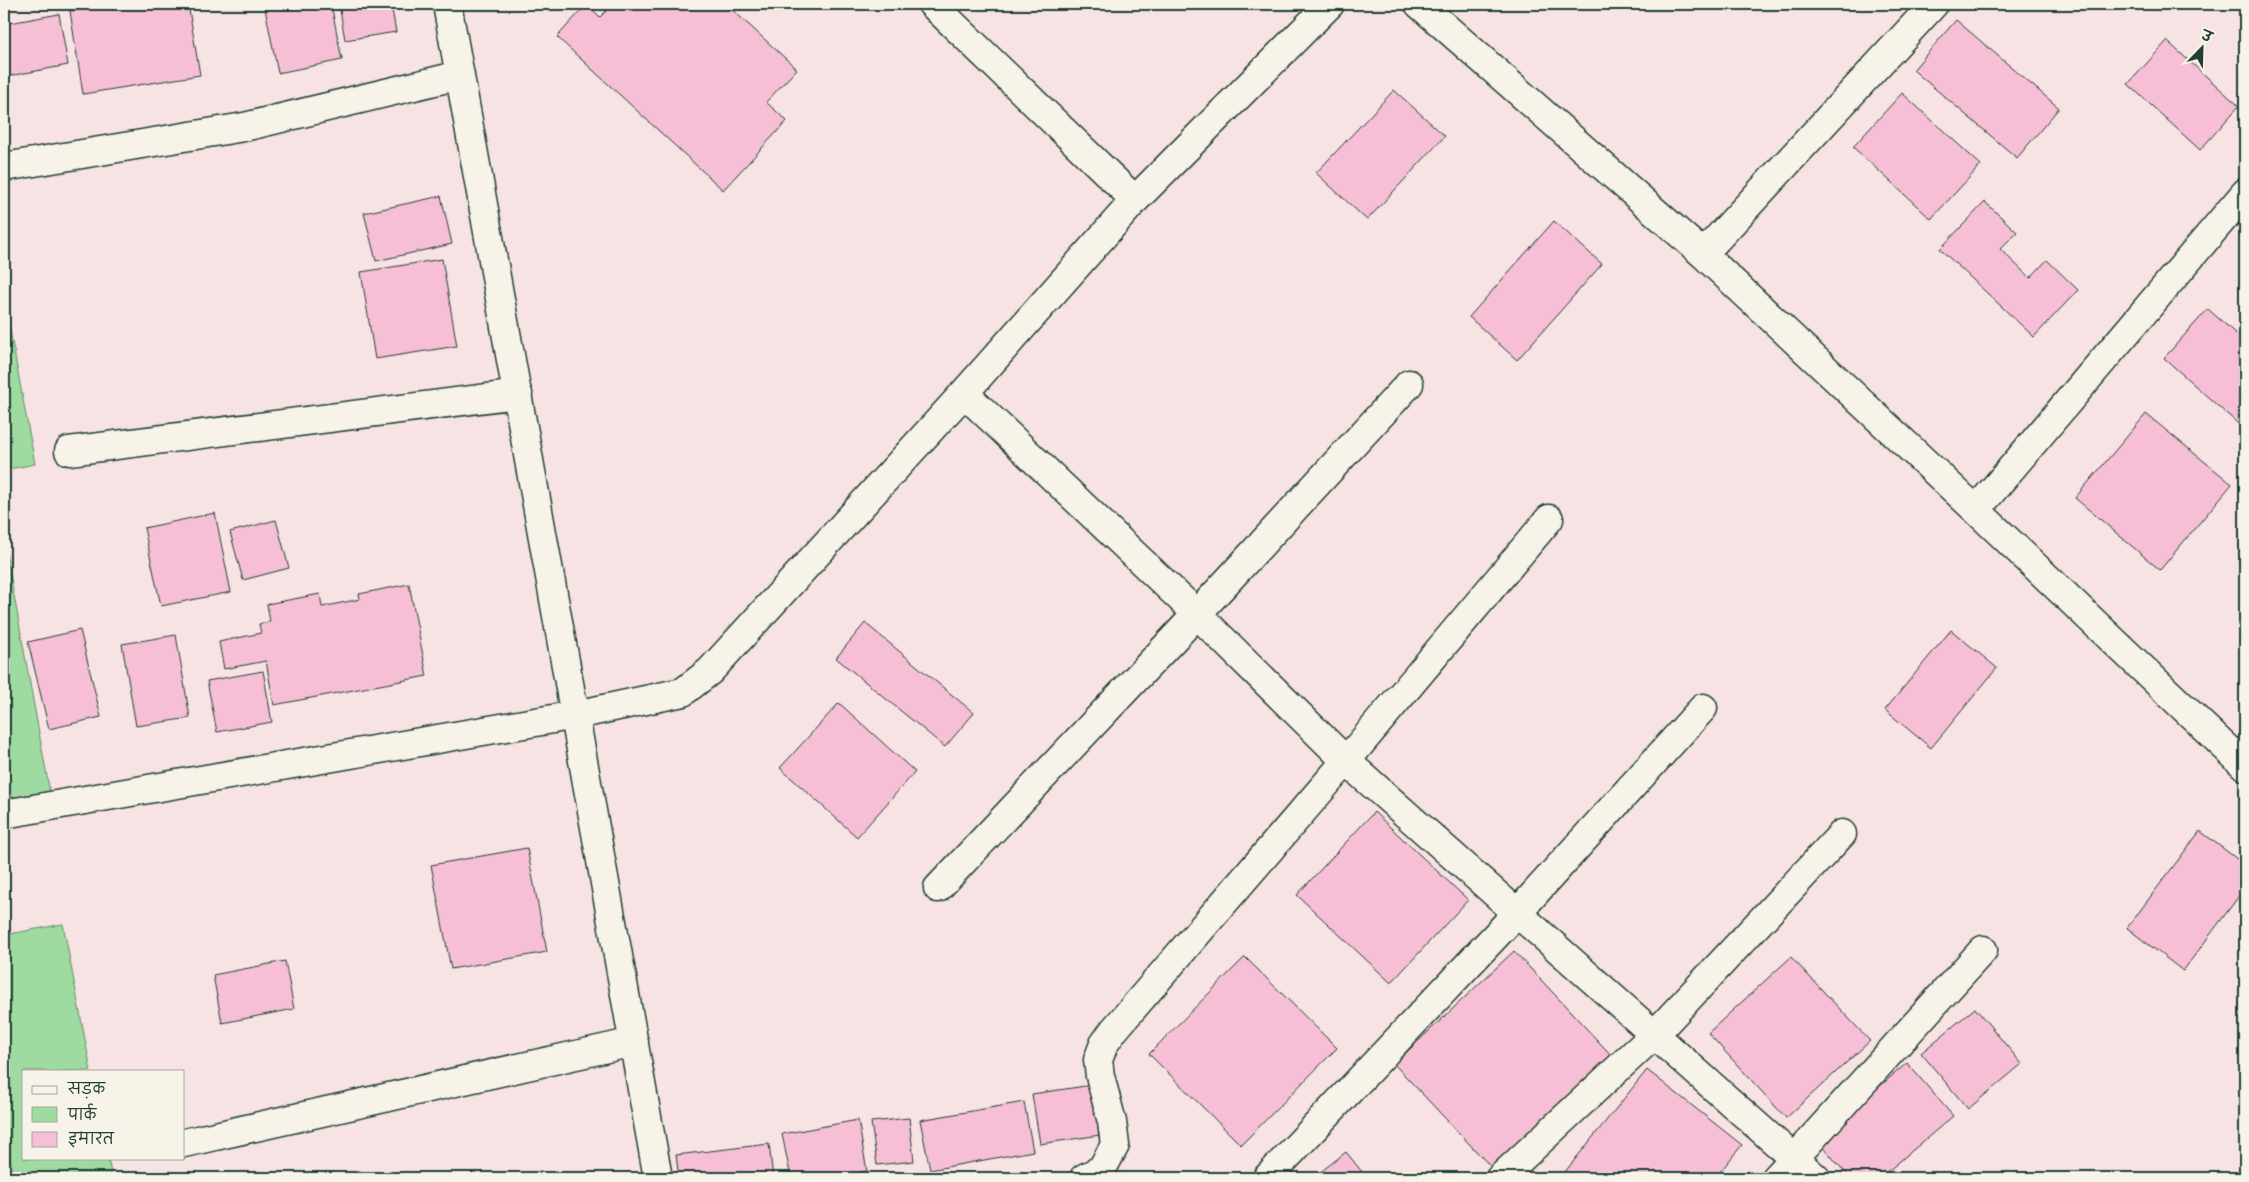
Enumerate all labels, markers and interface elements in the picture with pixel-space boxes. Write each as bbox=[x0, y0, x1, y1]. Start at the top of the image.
north arrow bbox=[2176, 22, 2226, 72]
text: उ bbox=[2197, 26, 2216, 47]
legend bbox=[22, 1070, 185, 1160]
text: सड़क bbox=[67, 1080, 106, 1099]
text: पार्क bbox=[67, 1103, 98, 1124]
text: इमारत bbox=[68, 1130, 115, 1148]

